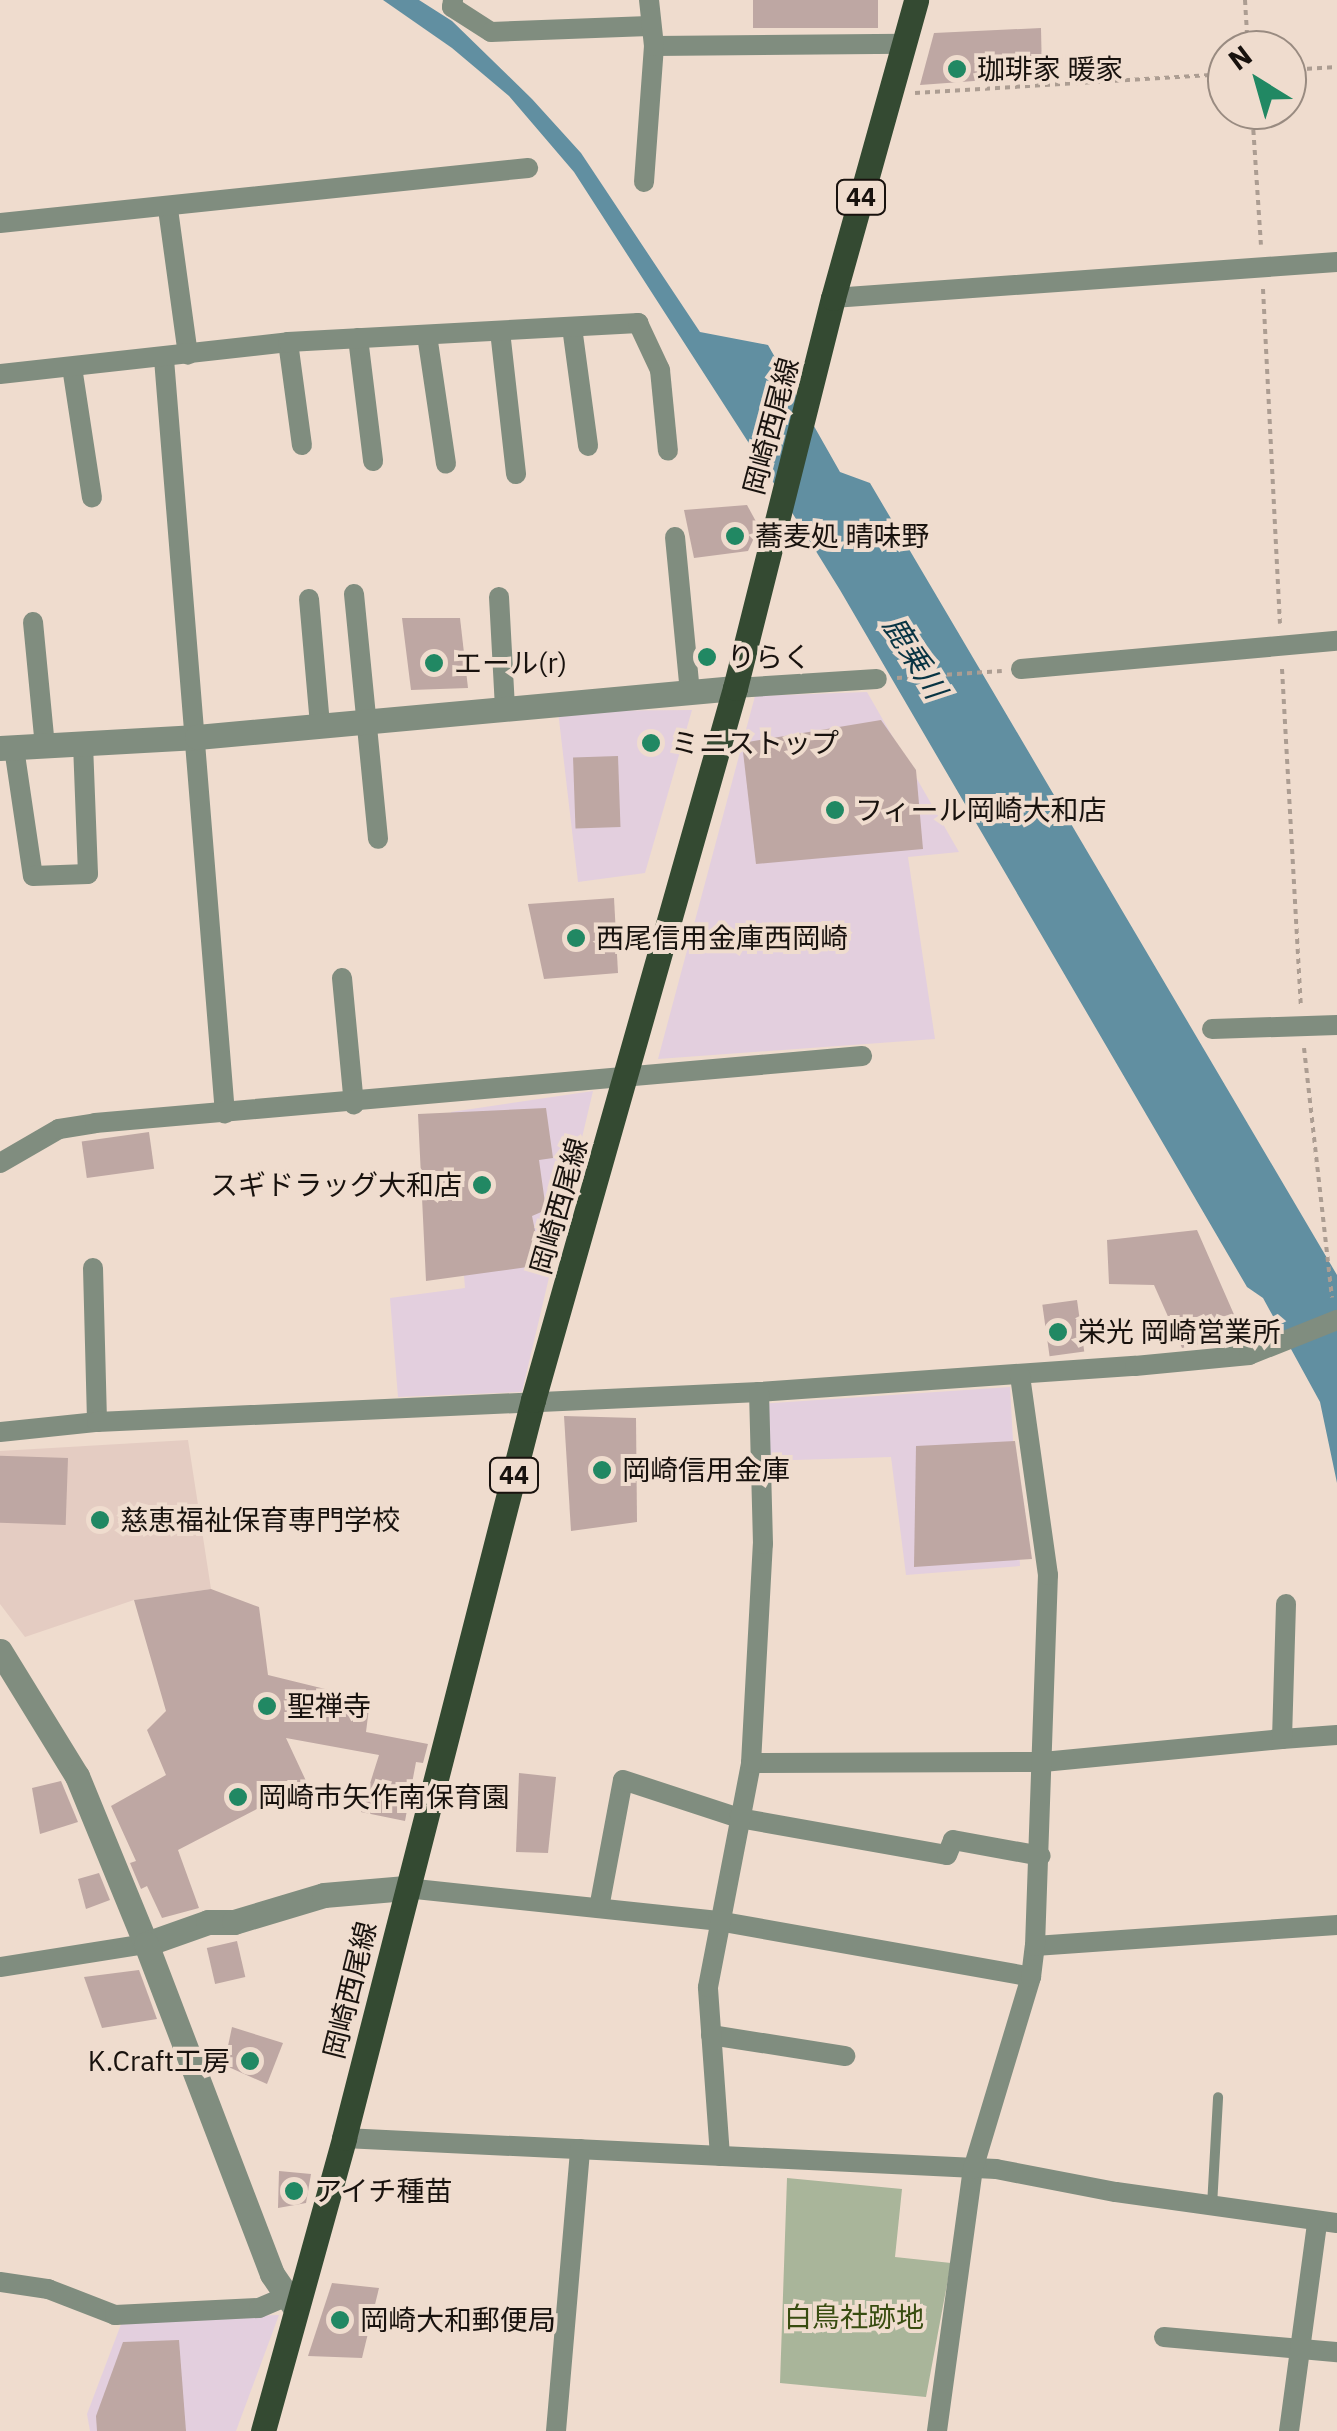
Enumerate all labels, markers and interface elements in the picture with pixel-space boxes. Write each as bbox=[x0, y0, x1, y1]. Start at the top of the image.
north arrow bbox=[1207, 30, 1307, 130]
text: N bbox=[1221, 36, 1259, 78]
place label: 珈琲家 暖家 bbox=[977, 52, 1124, 86]
marker: 珈琲家 暖家 bbox=[946, 58, 968, 80]
road number: 44 bbox=[836, 177, 886, 217]
street label: 岡崎西尾線 bbox=[737, 354, 805, 498]
place label: 蕎麦処 晴味野 bbox=[755, 519, 930, 553]
marker: 蕎麦処 晴味野 bbox=[724, 525, 746, 547]
water label: 鹿乗川 bbox=[876, 609, 954, 705]
place label: りらく bbox=[727, 640, 811, 674]
place label: エール(r) bbox=[454, 646, 567, 680]
marker: りらく bbox=[696, 646, 718, 668]
marker: エール(r) bbox=[423, 652, 445, 674]
place label: ミニストップ bbox=[671, 726, 839, 760]
marker: ミニストップ bbox=[640, 732, 662, 754]
place label: フィール岡崎大和店 bbox=[855, 793, 1107, 827]
marker: フィール岡崎大和店 bbox=[824, 799, 846, 821]
place label: 西尾信用金庫西岡崎 bbox=[596, 921, 848, 955]
marker: 西尾信用金庫西岡崎 bbox=[565, 927, 587, 949]
street label: 岡崎西尾線 bbox=[524, 1134, 594, 1278]
place label: スギドラッグ大和店 bbox=[210, 1168, 462, 1202]
marker: スギドラッグ大和店 bbox=[471, 1174, 493, 1196]
place label: 栄光 岡崎営業所 bbox=[1078, 1315, 1281, 1349]
marker: 栄光 岡崎営業所 bbox=[1047, 1321, 1069, 1343]
place label: 岡崎信用金庫 bbox=[622, 1453, 790, 1487]
road number: 44 bbox=[489, 1455, 539, 1495]
marker: 岡崎信用金庫 bbox=[591, 1459, 613, 1481]
place label: 慈恵福祉保育専門学校 bbox=[120, 1503, 400, 1537]
marker: 慈恵福祉保育専門学校 bbox=[89, 1509, 111, 1531]
place label: 聖禅寺 bbox=[287, 1689, 371, 1723]
marker: 聖禅寺 bbox=[256, 1695, 278, 1717]
place label: 岡崎市矢作南保育園 bbox=[258, 1780, 510, 1814]
marker: 岡崎市矢作南保育園 bbox=[227, 1786, 249, 1808]
street label: 岡崎西尾線 bbox=[317, 1918, 383, 2062]
place label: K.Craft工房 bbox=[88, 2044, 230, 2078]
marker: K.Craft工房 bbox=[239, 2050, 261, 2072]
place label: アイチ種苗 bbox=[314, 2174, 454, 2208]
marker: アイチ種苗 bbox=[283, 2180, 305, 2202]
park label: 白鳥社跡地 bbox=[784, 2300, 924, 2334]
place label: 岡崎大和郵便局 bbox=[360, 2303, 556, 2337]
marker: 岡崎大和郵便局 bbox=[329, 2309, 351, 2331]

